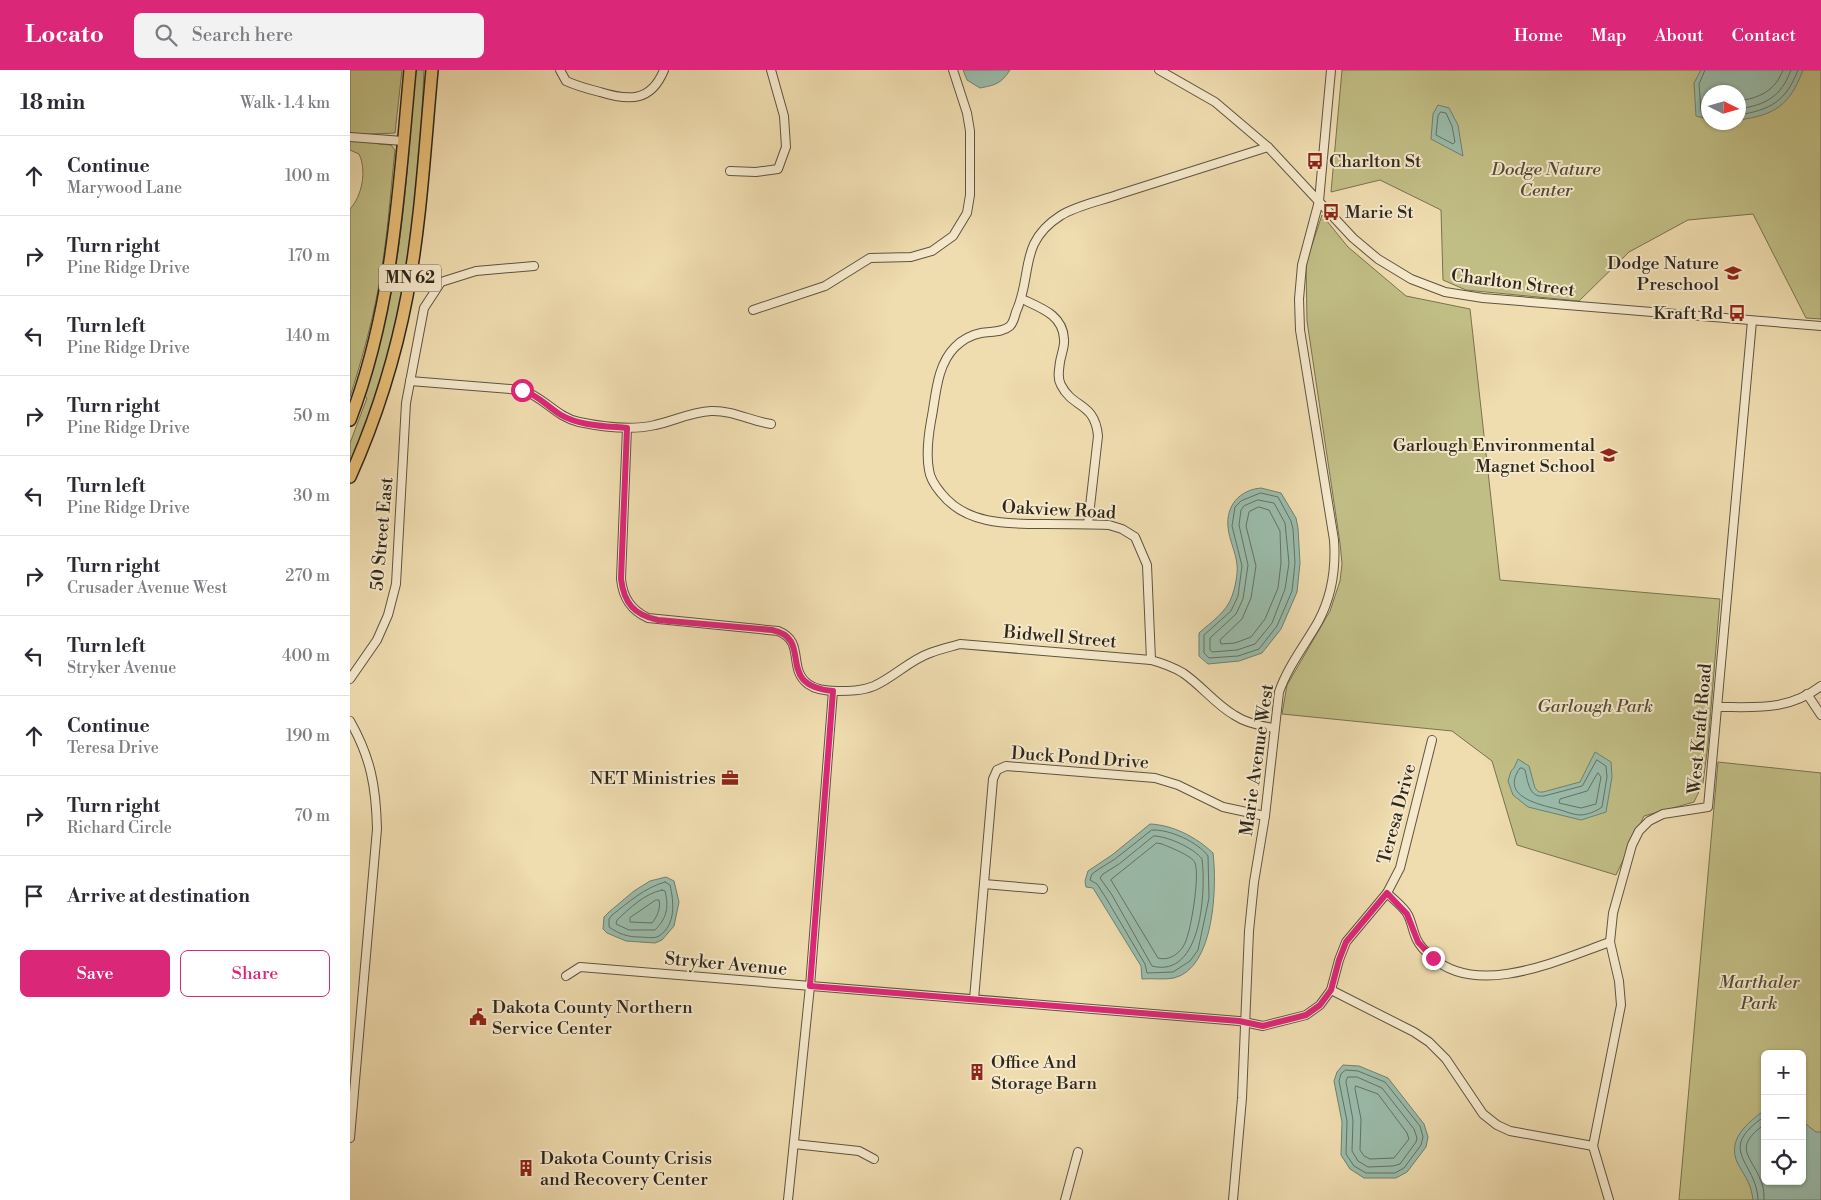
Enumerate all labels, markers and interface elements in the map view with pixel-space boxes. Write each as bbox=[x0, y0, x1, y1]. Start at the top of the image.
search box bbox=[134, 13, 484, 58]
text: Locato bbox=[25, 20, 104, 50]
icon: search bbox=[152, 21, 180, 49]
text: Search here bbox=[192, 23, 293, 47]
text: Home bbox=[1514, 24, 1563, 47]
text: Map bbox=[1591, 24, 1627, 47]
text: About bbox=[1655, 24, 1704, 47]
text: Contact bbox=[1732, 24, 1796, 47]
north arrow bbox=[1701, 85, 1746, 130]
text: 18 min bbox=[20, 90, 85, 116]
text: Walk · 1.4 km bbox=[240, 93, 330, 113]
place label: Charlton St bbox=[1329, 150, 1422, 173]
bus stop icon: Charlton St bbox=[1305, 151, 1325, 171]
text: Continue bbox=[67, 154, 150, 178]
park label: Dodge Nature Center bbox=[1490, 158, 1601, 202]
icon: ahead bbox=[20, 162, 48, 190]
text: 100 m bbox=[285, 166, 330, 186]
text: Marywood Lane bbox=[67, 178, 182, 198]
place label: Marie St bbox=[1345, 201, 1414, 224]
bus stop icon: Marie St bbox=[1321, 202, 1341, 222]
text: Turn right bbox=[67, 234, 160, 258]
icon: right bbox=[20, 242, 48, 270]
text: 170 m bbox=[288, 246, 330, 266]
place label: Dodge Nature Preschool bbox=[1607, 252, 1720, 296]
text: Pine Ridge Drive bbox=[67, 258, 190, 278]
school or university icon: Dodge Nature Preschool bbox=[1723, 263, 1743, 283]
road number: MN 62 bbox=[379, 264, 441, 292]
street label: Charlton Street bbox=[1450, 264, 1577, 302]
place label: Kraft Rd bbox=[1653, 302, 1724, 325]
bus stop icon: Kraft Rd bbox=[1727, 303, 1747, 323]
text: Turn left bbox=[67, 314, 146, 338]
icon: left bbox=[20, 322, 48, 350]
text: 140 m bbox=[286, 326, 330, 346]
text: Pine Ridge Drive bbox=[67, 338, 190, 358]
route start bbox=[511, 379, 534, 402]
text: Turn right bbox=[67, 394, 160, 418]
icon: right bbox=[20, 402, 48, 430]
text: 50 m bbox=[293, 406, 330, 426]
text: Pine Ridge Drive bbox=[67, 418, 190, 438]
place label: Garlough Environmental Magnet School bbox=[1393, 434, 1596, 478]
school or university icon: Garlough Environmental Magnet School bbox=[1599, 445, 1619, 465]
text: Turn left bbox=[67, 474, 146, 498]
street label: 50 Street East bbox=[366, 476, 398, 592]
icon: left bbox=[20, 482, 48, 510]
text: 30 m bbox=[293, 486, 330, 506]
street label: Oakview Road bbox=[1001, 496, 1117, 525]
text: Pine Ridge Drive bbox=[67, 498, 190, 518]
text: Turn right bbox=[67, 554, 160, 578]
icon: right bbox=[20, 562, 48, 590]
text: 270 m bbox=[285, 566, 330, 586]
text: Crusader Avenue West bbox=[67, 578, 227, 598]
street label: Bidwell Street bbox=[1001, 621, 1118, 653]
text: Turn left bbox=[67, 634, 146, 658]
icon: left bbox=[20, 642, 48, 670]
text: 400 m bbox=[282, 646, 330, 666]
text: Stryker Avenue bbox=[67, 658, 176, 678]
street label: West Kraft Road bbox=[1683, 662, 1717, 796]
street label: Marie Avenue West bbox=[1235, 682, 1279, 838]
park label: Garlough Park bbox=[1537, 695, 1653, 718]
text: Continue bbox=[67, 714, 150, 738]
icon: ahead bbox=[20, 722, 48, 750]
text: 190 m bbox=[286, 726, 330, 746]
text: Teresa Drive bbox=[67, 738, 159, 758]
street label: Duck Pond Drive bbox=[1010, 742, 1150, 774]
street label: Teresa Drive bbox=[1373, 761, 1421, 867]
place label: NET Ministries bbox=[590, 767, 716, 790]
office icon: NET Ministries bbox=[720, 768, 740, 788]
text: Turn right bbox=[67, 794, 160, 818]
icon: right bbox=[20, 802, 48, 830]
text: 70 m bbox=[294, 806, 330, 826]
text: Richard Circle bbox=[67, 818, 172, 838]
icon: arrive bbox=[20, 882, 48, 910]
text: Arrive at destination bbox=[67, 884, 250, 908]
street label: Stryker Avenue bbox=[664, 947, 788, 981]
route end bbox=[1422, 947, 1445, 970]
button: Save bbox=[20, 950, 170, 997]
button: Share bbox=[180, 950, 330, 997]
park label: Marthaler Park bbox=[1718, 971, 1800, 1015]
place label: Dakota County Northern Service Center bbox=[492, 996, 693, 1040]
public building icon: Dakota County Northern Service Center bbox=[468, 1007, 488, 1027]
map controls bbox=[1761, 1050, 1806, 1185]
button: + bbox=[1761, 1050, 1806, 1095]
place label: Office And Storage Barn bbox=[991, 1051, 1097, 1095]
building icon: Office And Storage Barn bbox=[967, 1062, 987, 1082]
button: − bbox=[1761, 1095, 1806, 1140]
button: locate bbox=[1761, 1140, 1806, 1185]
place label: Dakota County Crisis and Recovery Center bbox=[540, 1147, 712, 1191]
building icon: Dakota County Crisis and Recovery Center bbox=[516, 1158, 536, 1178]

